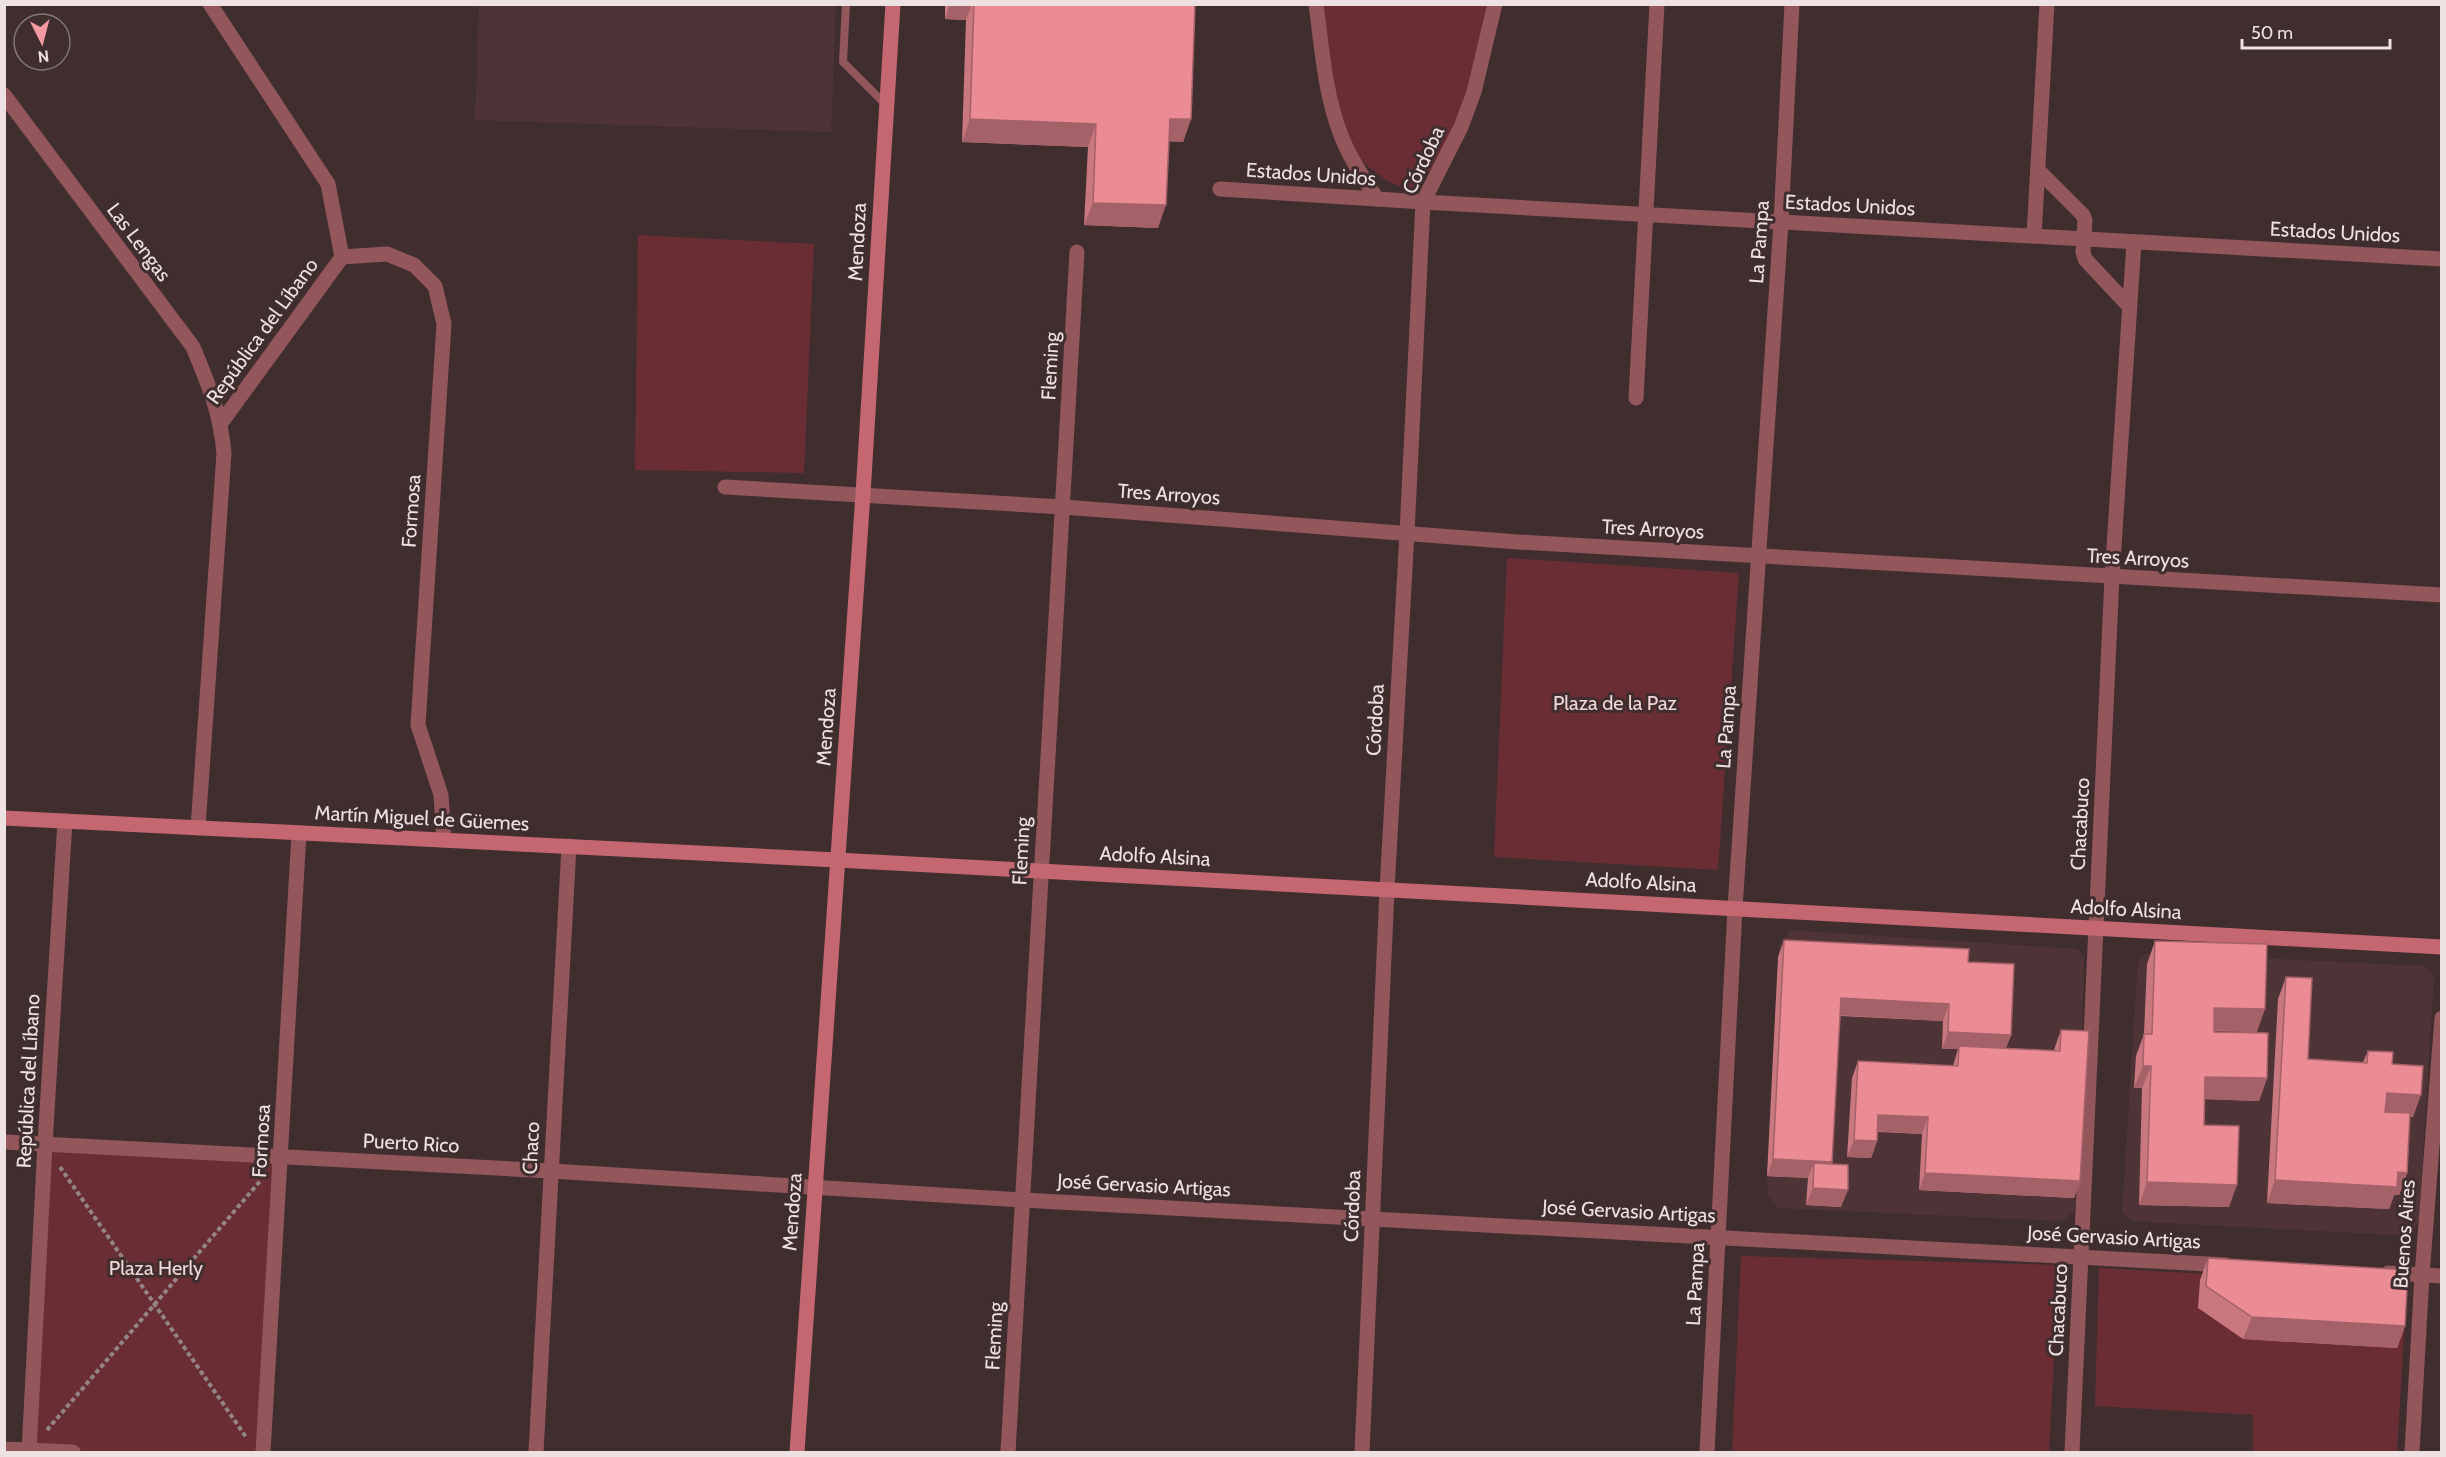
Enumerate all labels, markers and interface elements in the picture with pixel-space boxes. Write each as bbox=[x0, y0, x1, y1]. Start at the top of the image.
north arrow bbox=[12, 12, 72, 72]
scale bar bbox=[2242, 12, 2390, 50]
text: 50 m bbox=[2251, 22, 2293, 44]
text: N bbox=[37, 46, 50, 66]
street label: Córdoba bbox=[1397, 122, 1449, 198]
street label: Estados Unidos bbox=[1245, 157, 1377, 191]
street label: Estados Unidos bbox=[1784, 190, 1916, 220]
street label: Las Lengas bbox=[102, 198, 176, 286]
street label: La Pampa bbox=[1744, 199, 1774, 284]
street label: Mendoza bbox=[843, 202, 871, 282]
street label: Estados Unidos bbox=[2269, 217, 2401, 247]
street label: República del Líbano bbox=[201, 253, 323, 409]
street label: Fleming bbox=[1036, 330, 1064, 401]
street label: Formosa bbox=[396, 473, 426, 548]
street label: Tres Arroyos bbox=[1117, 478, 1221, 510]
street label: Tres Arroyos bbox=[1601, 514, 1705, 544]
street label: Tres Arroyos bbox=[2086, 543, 2190, 573]
street label: Córdoba bbox=[1361, 683, 1389, 757]
street label: La Pampa bbox=[1711, 684, 1741, 769]
street label: Mendoza bbox=[811, 687, 841, 767]
park label: Plaza de la Paz bbox=[1553, 691, 1677, 715]
street label: Chacabuco bbox=[2066, 777, 2094, 871]
street label: Martín Miguel de Güemes bbox=[314, 800, 530, 836]
street label: Fleming bbox=[1007, 815, 1035, 886]
street label: Adolfo Alsina bbox=[1099, 841, 1211, 871]
street label: Adolfo Alsina bbox=[1585, 867, 1697, 897]
street label: Adolfo Alsina bbox=[2070, 894, 2182, 924]
street label: República del Líbano bbox=[11, 993, 45, 1169]
street label: Formosa bbox=[247, 1103, 275, 1178]
street label: Chaco bbox=[518, 1121, 544, 1175]
street label: Puerto Rico bbox=[362, 1128, 460, 1158]
street label: José Gervasio Artigas bbox=[1056, 1168, 1231, 1202]
street label: Córdoba bbox=[1339, 1169, 1365, 1242]
street label: Mendoza bbox=[777, 1172, 807, 1252]
street label: Buenos Aires bbox=[2388, 1179, 2420, 1289]
street label: José Gervasio Artigas bbox=[1541, 1194, 1716, 1228]
street label: José Gervasio Artigas bbox=[2026, 1220, 2201, 1254]
street label: La Pampa bbox=[1681, 1241, 1709, 1326]
park label: Plaza Herly bbox=[109, 1256, 203, 1280]
street label: Chacabuco bbox=[2044, 1263, 2072, 1357]
street label: Fleming bbox=[980, 1300, 1008, 1371]

